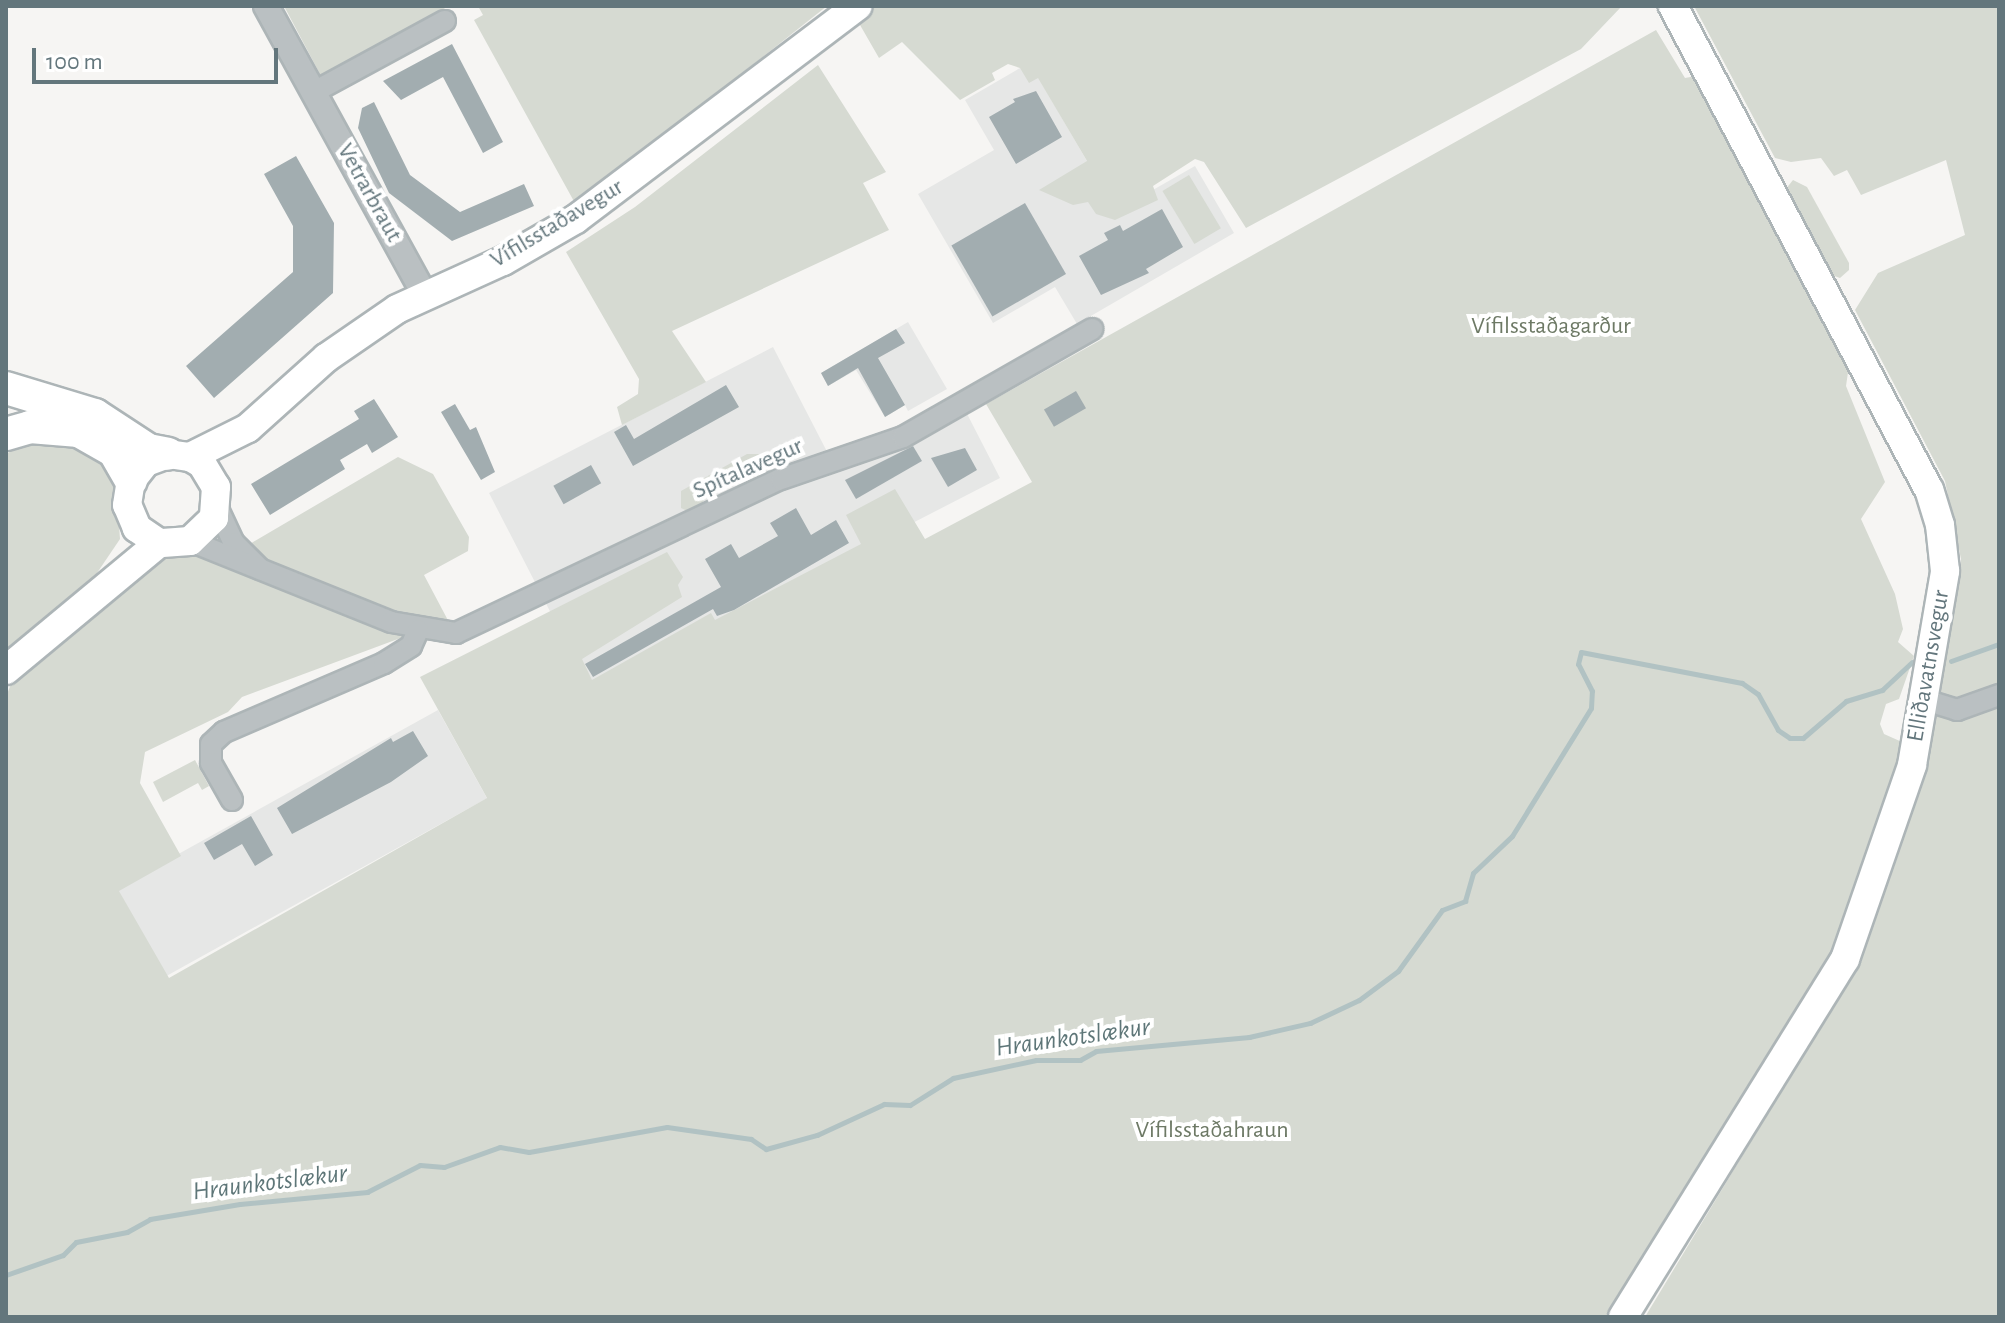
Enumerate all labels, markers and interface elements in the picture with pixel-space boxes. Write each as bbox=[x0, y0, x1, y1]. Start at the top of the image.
scale bar bbox=[36, 32, 282, 82]
text: 100 m bbox=[46, 50, 103, 74]
street label: Vetrarbraut bbox=[330, 139, 408, 247]
street label: Vífilsstaðavegur bbox=[485, 173, 629, 275]
park label: Vífilsstaðagarður bbox=[1471, 313, 1631, 341]
street label: Spítalavegur bbox=[689, 432, 807, 506]
street label: Elliðavatnsvegur bbox=[1901, 588, 1957, 744]
water label: Hraunkotslækur bbox=[994, 1012, 1152, 1064]
park label: Vífilsstaðahraun bbox=[1135, 1117, 1289, 1145]
water label: Hraunkotslækur bbox=[191, 1158, 349, 1208]

